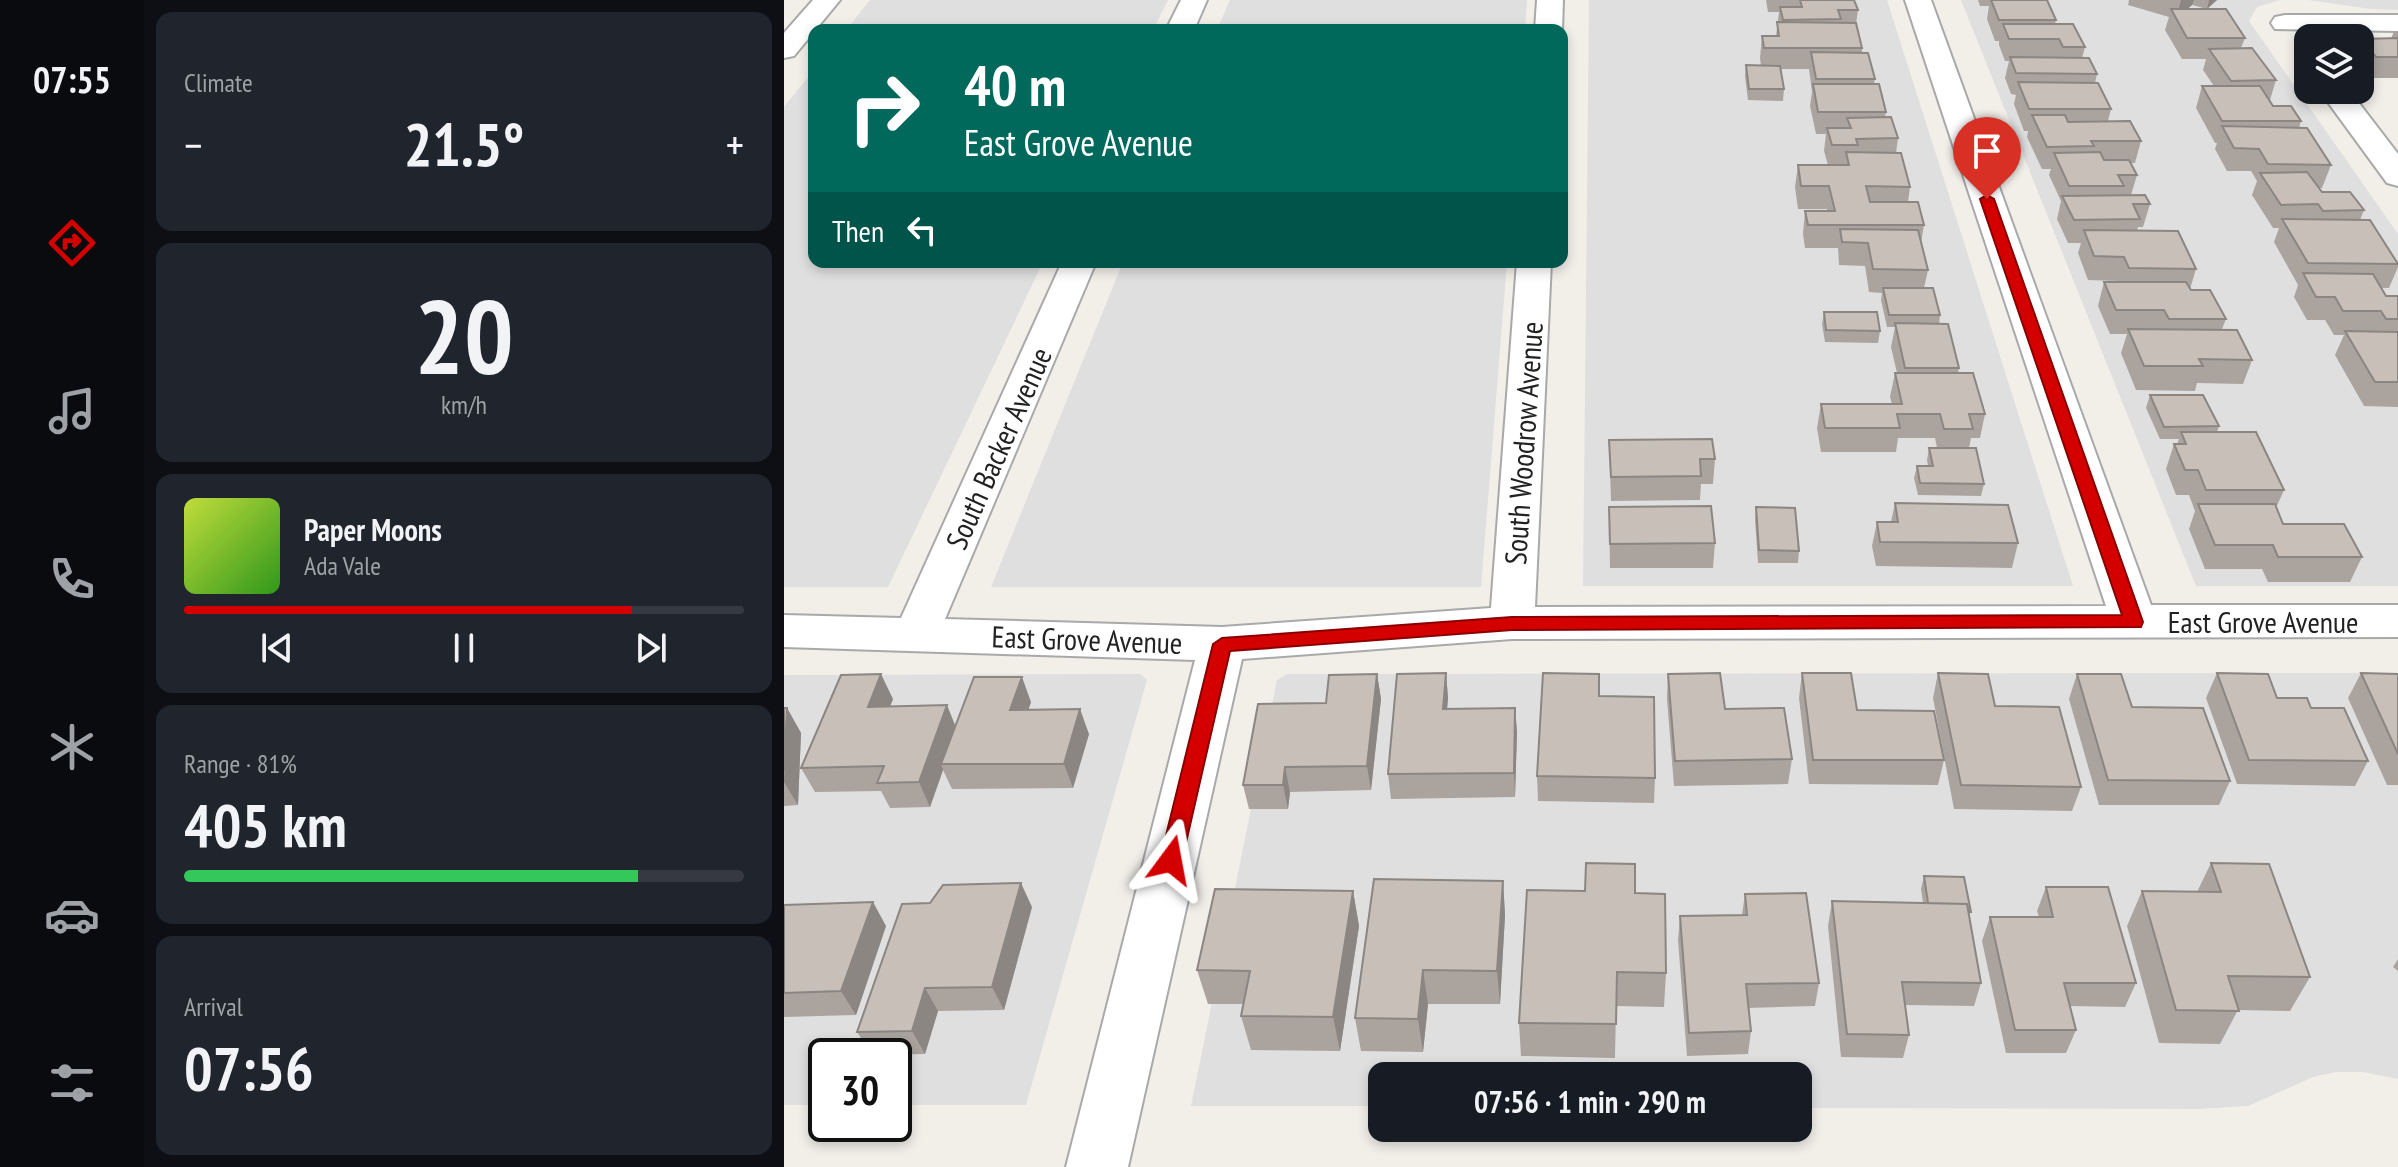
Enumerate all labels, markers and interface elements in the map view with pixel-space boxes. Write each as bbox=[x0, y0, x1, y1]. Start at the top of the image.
map controls bbox=[2294, 24, 2374, 104]
button: layers bbox=[2294, 24, 2374, 104]
text: 40 m bbox=[964, 49, 1066, 121]
text: 07:55 bbox=[33, 56, 111, 103]
icon: right bbox=[832, 56, 936, 160]
text: Climate bbox=[184, 66, 253, 99]
text: 21.5° bbox=[404, 105, 524, 183]
text: − bbox=[184, 116, 202, 173]
text: + bbox=[726, 116, 744, 173]
pin bbox=[1953, 117, 2021, 199]
text: East Grove Avenue bbox=[964, 119, 1193, 166]
icon: arrive bbox=[1965, 129, 2009, 173]
icon: left bbox=[900, 208, 944, 252]
text: Then bbox=[832, 211, 884, 250]
icon: directions bbox=[44, 215, 100, 271]
text: 20 bbox=[414, 268, 514, 403]
street label: South Woodrow Avenue bbox=[1495, 320, 1551, 566]
street label: South Backer Avenue bbox=[936, 341, 1060, 555]
icon: music bbox=[44, 383, 100, 439]
text: km/h bbox=[441, 388, 487, 421]
text: Paper Moons bbox=[304, 510, 442, 549]
text: Ada Vale bbox=[304, 549, 381, 582]
icon: phone bbox=[44, 551, 100, 607]
street label: East Grove Avenue bbox=[2168, 602, 2358, 641]
street label: East Grove Avenue bbox=[991, 616, 1183, 662]
icon: previous bbox=[255, 626, 299, 670]
icon: pause bbox=[442, 626, 486, 670]
icon: next bbox=[629, 626, 673, 670]
icon: climate bbox=[44, 719, 100, 775]
text: Range · 81% bbox=[184, 747, 297, 780]
text: 405 km bbox=[184, 786, 347, 864]
position arrow bbox=[1129, 818, 1213, 902]
icon: car bbox=[44, 887, 100, 943]
text: Arrival bbox=[184, 990, 243, 1023]
text: 07:56 bbox=[184, 1029, 314, 1107]
speed limit sign: 30 bbox=[808, 1038, 912, 1142]
icon: filters bbox=[44, 1055, 100, 1111]
text: 07:56 · 1 min · 290 m bbox=[1474, 1082, 1706, 1121]

